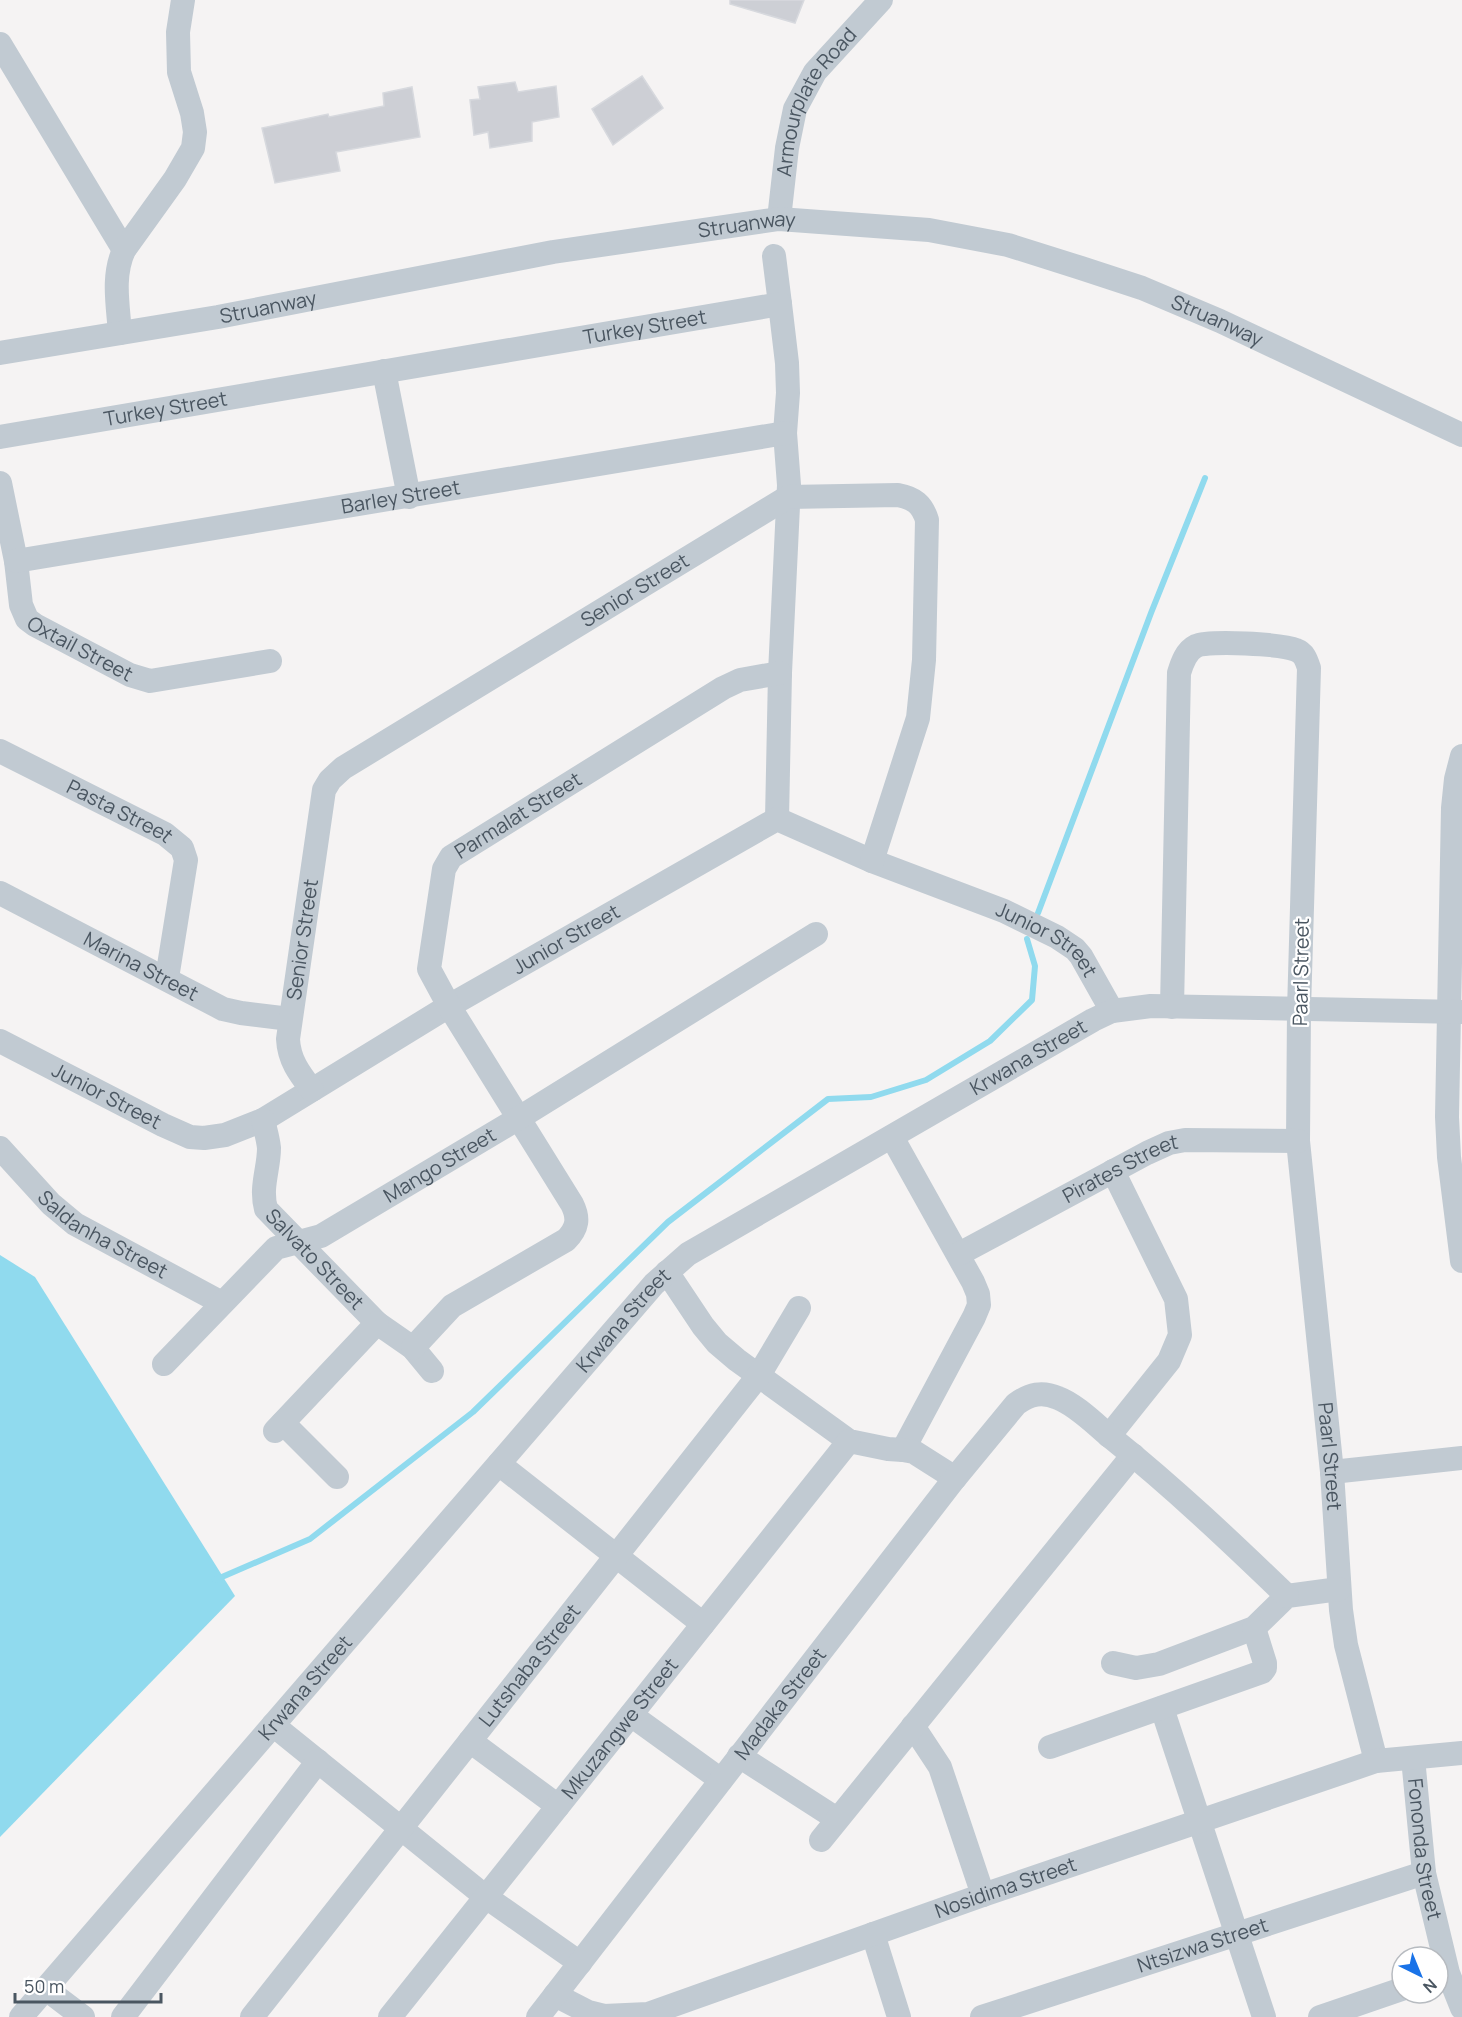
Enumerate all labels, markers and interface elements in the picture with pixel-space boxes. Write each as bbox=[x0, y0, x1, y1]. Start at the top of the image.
street label: Armourplate Road bbox=[770, 21, 862, 178]
street label: Struanway bbox=[696, 205, 797, 244]
street label: Struanway bbox=[217, 284, 319, 329]
street label: Struanway bbox=[1167, 288, 1268, 353]
street label: Turkey Street bbox=[581, 303, 708, 350]
street label: Turkey Street bbox=[102, 384, 229, 432]
street label: Barley Street bbox=[339, 473, 462, 520]
street label: Senior Street bbox=[575, 547, 694, 633]
street label: Oxtail Street bbox=[22, 610, 138, 687]
street label: Parmalat Street bbox=[449, 765, 586, 865]
street label: Pasta Street bbox=[62, 773, 179, 848]
street label: Senior Street bbox=[280, 877, 324, 1002]
street label: Junior Street bbox=[992, 895, 1104, 982]
street label: Junior Street bbox=[507, 897, 625, 980]
street label: Paarl Street bbox=[1286, 918, 1315, 1026]
street label: Marina Street bbox=[79, 925, 203, 1007]
street label: Krwana Street bbox=[965, 1012, 1092, 1101]
street label: Junior Street bbox=[48, 1056, 166, 1135]
street label: Mango Street bbox=[378, 1121, 501, 1209]
street label: Pirates Street bbox=[1058, 1128, 1180, 1209]
street label: Saldanha Street bbox=[32, 1184, 173, 1284]
street label: Salvato Street bbox=[260, 1202, 370, 1315]
street label: Krwana Street bbox=[570, 1262, 676, 1378]
street label: Paarl Street bbox=[1312, 1401, 1348, 1511]
street label: Lutshaba Street bbox=[472, 1598, 586, 1732]
street label: Krwana Street bbox=[252, 1629, 358, 1746]
street label: Madaka Street bbox=[728, 1642, 832, 1765]
street label: Mkuzangwe Street bbox=[555, 1652, 684, 1804]
street label: Fononda Street bbox=[1402, 1777, 1449, 1923]
street label: Nosidima Street bbox=[931, 1850, 1080, 1924]
street label: Ntsizwa Street bbox=[1134, 1911, 1271, 1979]
north arrow bbox=[1390, 1945, 1450, 2005]
scale bar bbox=[15, 1966, 160, 2004]
text: 50 m bbox=[24, 1974, 64, 1998]
text: N bbox=[1419, 1974, 1442, 1998]

